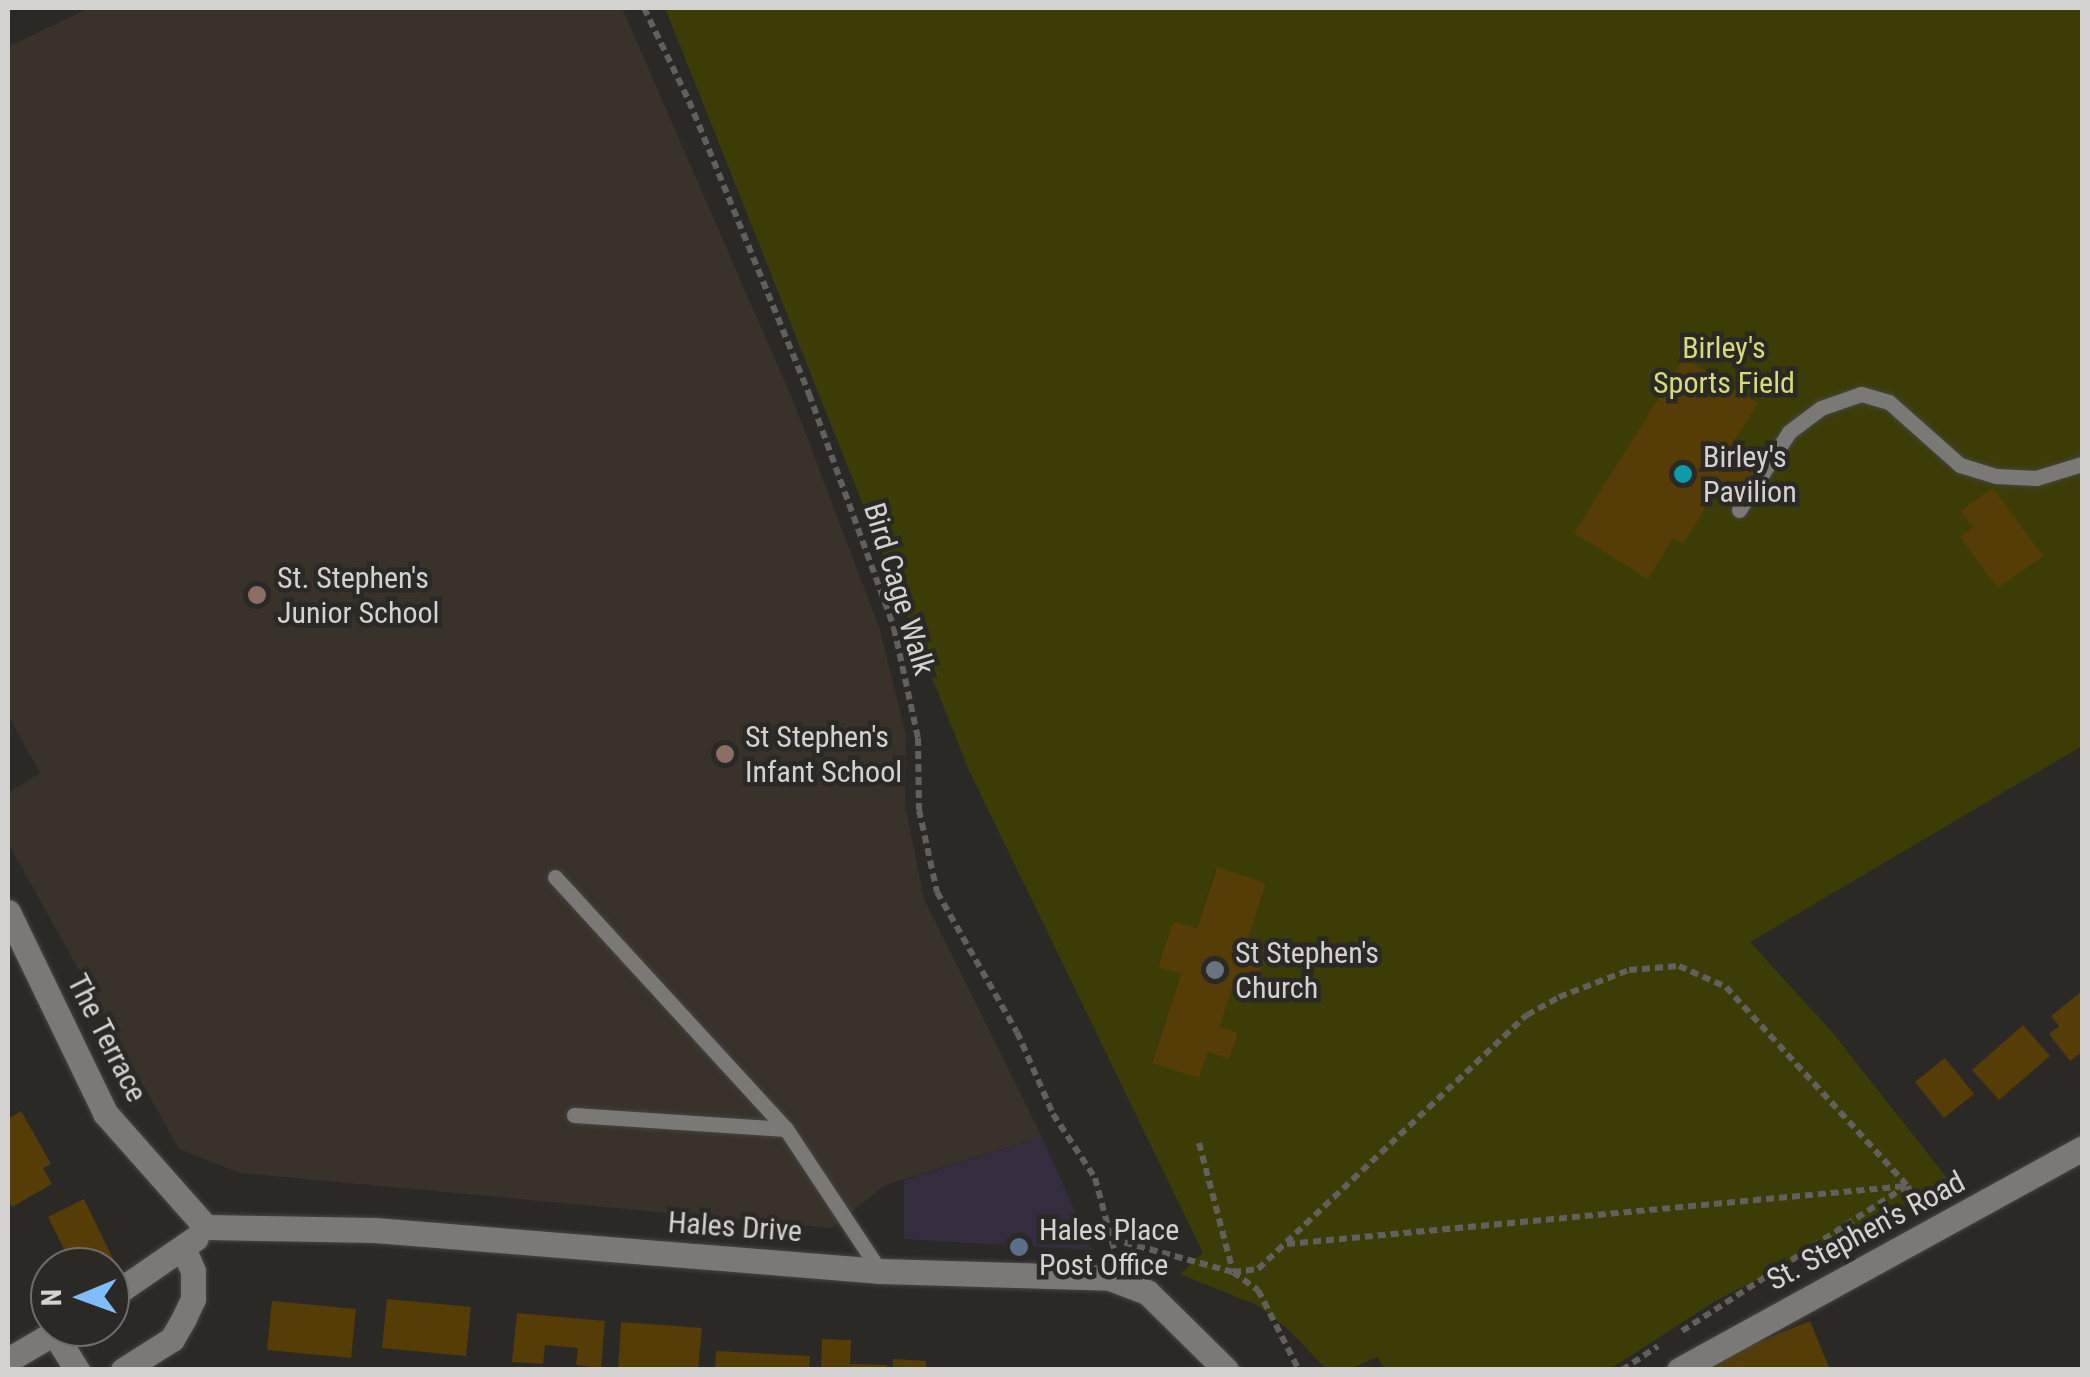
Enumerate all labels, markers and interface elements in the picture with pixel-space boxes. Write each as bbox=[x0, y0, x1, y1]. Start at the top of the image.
park label: Birley's Sports Field bbox=[1653, 330, 1795, 400]
place label: Birley's Pavilion bbox=[1703, 439, 1797, 510]
marker: Birley's Pavilion bbox=[1672, 463, 1694, 485]
street label: Bird Cage Walk bbox=[856, 499, 942, 679]
place label: St. Stephen's Junior School bbox=[277, 560, 439, 630]
marker: St. Stephen's Junior School bbox=[246, 584, 268, 606]
place label: St Stephen's Infant School bbox=[745, 719, 902, 790]
marker: St Stephen's Infant School bbox=[714, 743, 736, 765]
place label: St Stephen's Church bbox=[1235, 935, 1379, 1006]
marker: St Stephen's Church bbox=[1204, 959, 1226, 981]
street label: The Terrace bbox=[59, 968, 155, 1108]
street label: St. Stephen's Road bbox=[1761, 1164, 1971, 1298]
street label: Hales Drive bbox=[667, 1204, 803, 1250]
place label: Hales Place Post Office bbox=[1039, 1212, 1179, 1282]
marker: Hales Place Post Office bbox=[1008, 1236, 1030, 1258]
north arrow bbox=[30, 1247, 130, 1347]
text: N bbox=[35, 1289, 68, 1306]

